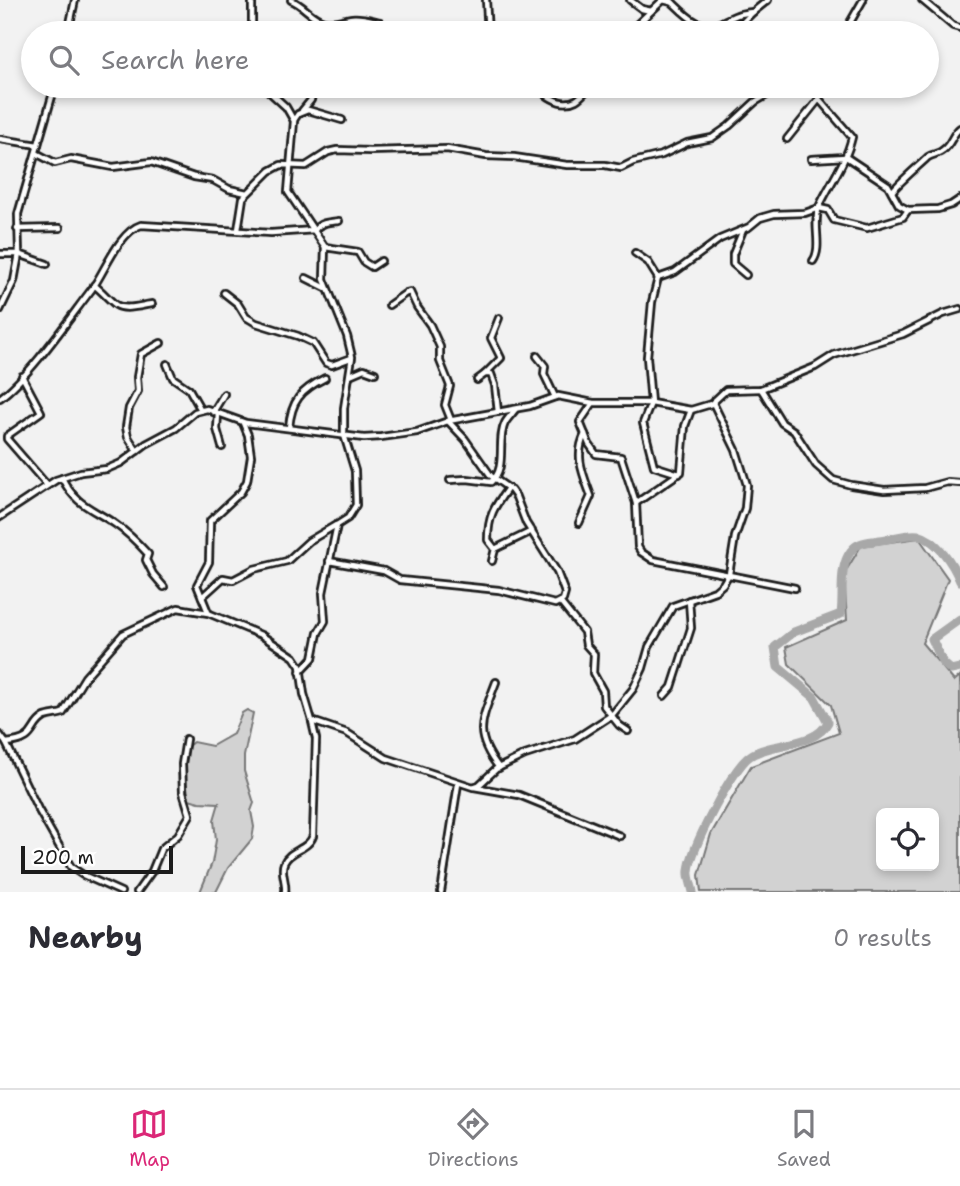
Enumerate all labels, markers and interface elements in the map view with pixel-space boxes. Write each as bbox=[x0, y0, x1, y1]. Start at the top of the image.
search box bbox=[21, 21, 939, 98]
icon: search bbox=[45, 41, 83, 79]
text: Search here bbox=[101, 42, 250, 77]
map controls bbox=[876, 808, 939, 871]
button: locate bbox=[876, 808, 939, 871]
scale bar bbox=[21, 843, 173, 875]
text: 200 m bbox=[32, 845, 94, 870]
text: Nearby bbox=[28, 917, 143, 958]
text: 0 results bbox=[833, 923, 932, 953]
tab: Map bbox=[129, 1105, 170, 1172]
tab: Directions bbox=[428, 1105, 519, 1172]
tab: Saved bbox=[777, 1105, 831, 1172]

